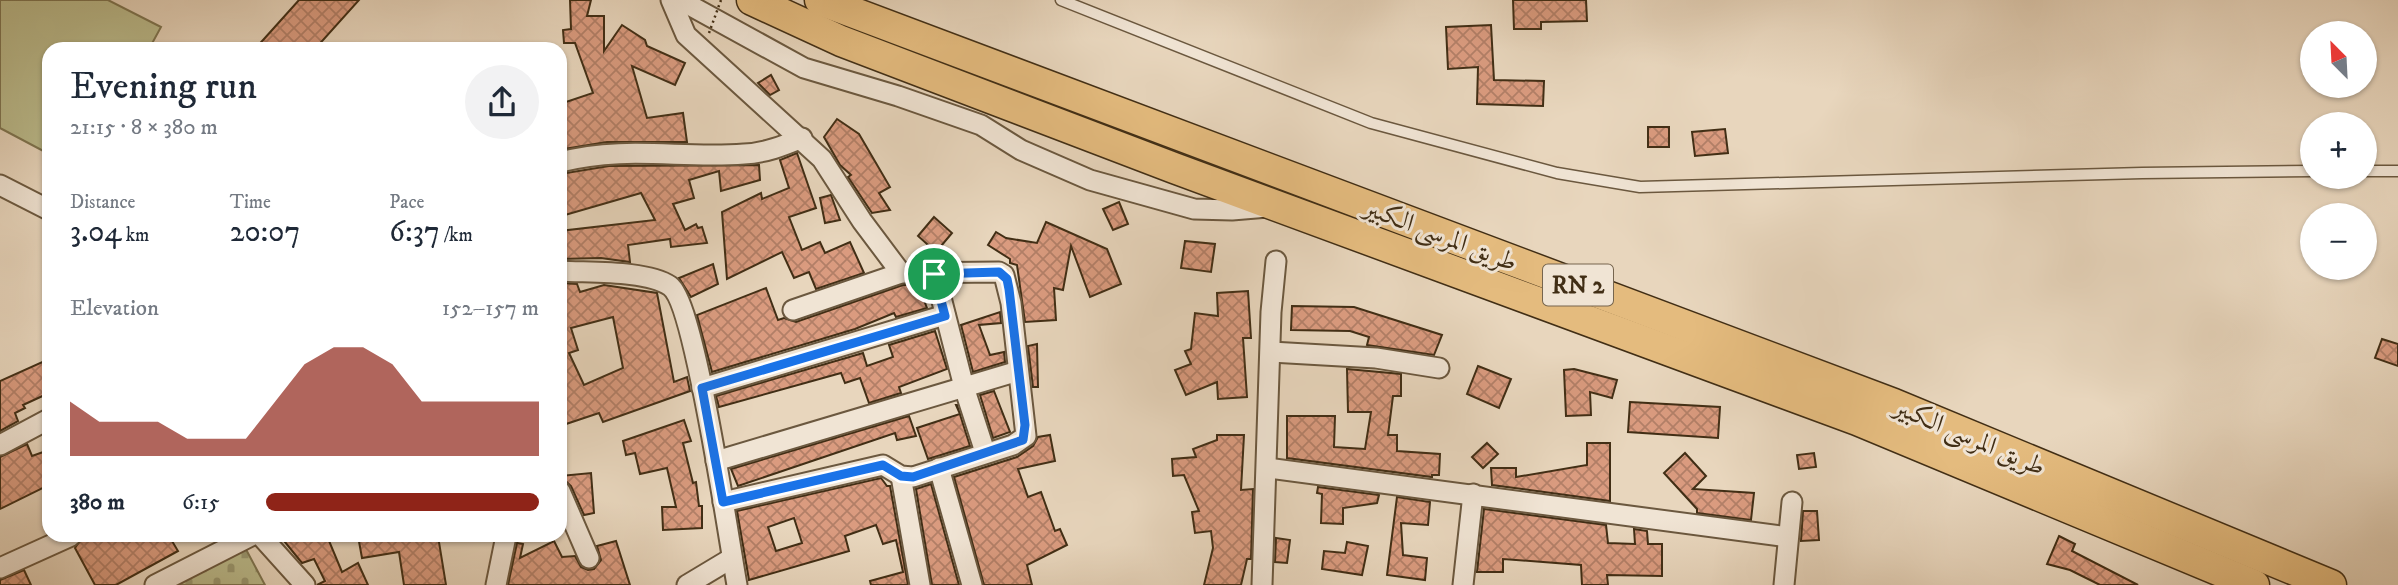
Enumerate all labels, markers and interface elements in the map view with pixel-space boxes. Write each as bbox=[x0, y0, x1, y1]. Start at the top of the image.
north arrow bbox=[2300, 21, 2376, 98]
map controls bbox=[2300, 21, 2377, 280]
text: Evening run bbox=[70, 63, 257, 111]
button: share bbox=[465, 65, 539, 139]
button: + bbox=[2300, 112, 2377, 189]
text: 21:15 · 8 × 380 m bbox=[70, 113, 218, 142]
street label: طريق المرسى الكبير bbox=[1356, 190, 1522, 281]
text: Distance bbox=[70, 191, 135, 214]
text: Time bbox=[230, 191, 271, 214]
text: Pace bbox=[389, 191, 424, 214]
button: − bbox=[2300, 203, 2377, 280]
text: 3.04 bbox=[70, 214, 122, 251]
text: 20:07 bbox=[230, 214, 300, 251]
text: 6:37 bbox=[389, 214, 440, 251]
text: km bbox=[122, 224, 149, 247]
text: /km bbox=[440, 224, 473, 247]
pin bbox=[904, 244, 964, 304]
icon: arrive bbox=[915, 255, 953, 293]
road number: RN 2 bbox=[1543, 264, 1613, 306]
text: Elevation bbox=[70, 294, 159, 323]
text: 152–157 m bbox=[442, 294, 539, 323]
street label: طريق المرسى الكبير bbox=[1886, 390, 2050, 485]
text: 380 m bbox=[70, 488, 125, 517]
text: 6:15 bbox=[182, 488, 220, 517]

